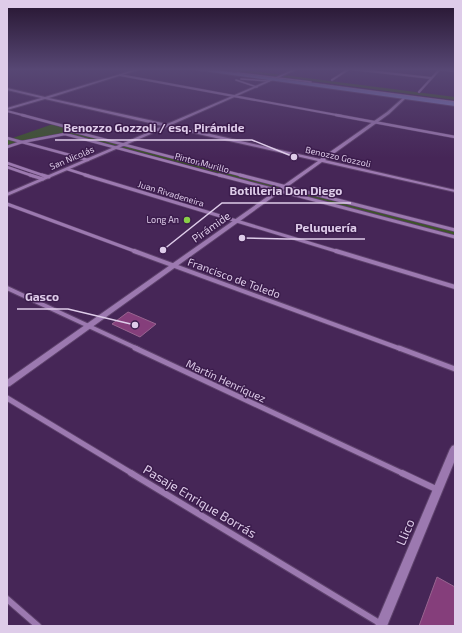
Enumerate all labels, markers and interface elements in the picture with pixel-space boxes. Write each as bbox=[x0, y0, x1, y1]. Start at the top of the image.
callout: Benozzo Gozzoli / esq. Pirámide bbox=[55, 116, 252, 140]
text: Benozzo Gozzoli / esq. Pirámide bbox=[64, 120, 245, 134]
street label: San Nicolás bbox=[48, 143, 96, 172]
street label: Benozzo Gozzoli bbox=[304, 144, 372, 169]
street label: Pintor Murillo bbox=[174, 150, 231, 175]
street label: Juan Rivadeneira bbox=[137, 178, 206, 209]
callout: Botilleria Don Diego bbox=[222, 179, 351, 203]
text: Botilleria Don Diego bbox=[230, 183, 342, 197]
street label: Pirámide bbox=[189, 209, 233, 245]
place label: Long An bbox=[146, 214, 179, 225]
marker: Long An bbox=[182, 215, 192, 225]
callout: Peluquería bbox=[287, 215, 365, 239]
text: Peluquería bbox=[295, 220, 357, 234]
street label: Francisco de Toledo bbox=[186, 255, 282, 300]
callout: Gasco bbox=[17, 285, 68, 309]
text: Gasco bbox=[25, 289, 59, 303]
street label: Martín Henríquez bbox=[184, 356, 269, 405]
street label: Pasaje Enrique Borrás bbox=[140, 461, 260, 541]
street label: Llico bbox=[392, 516, 418, 548]

